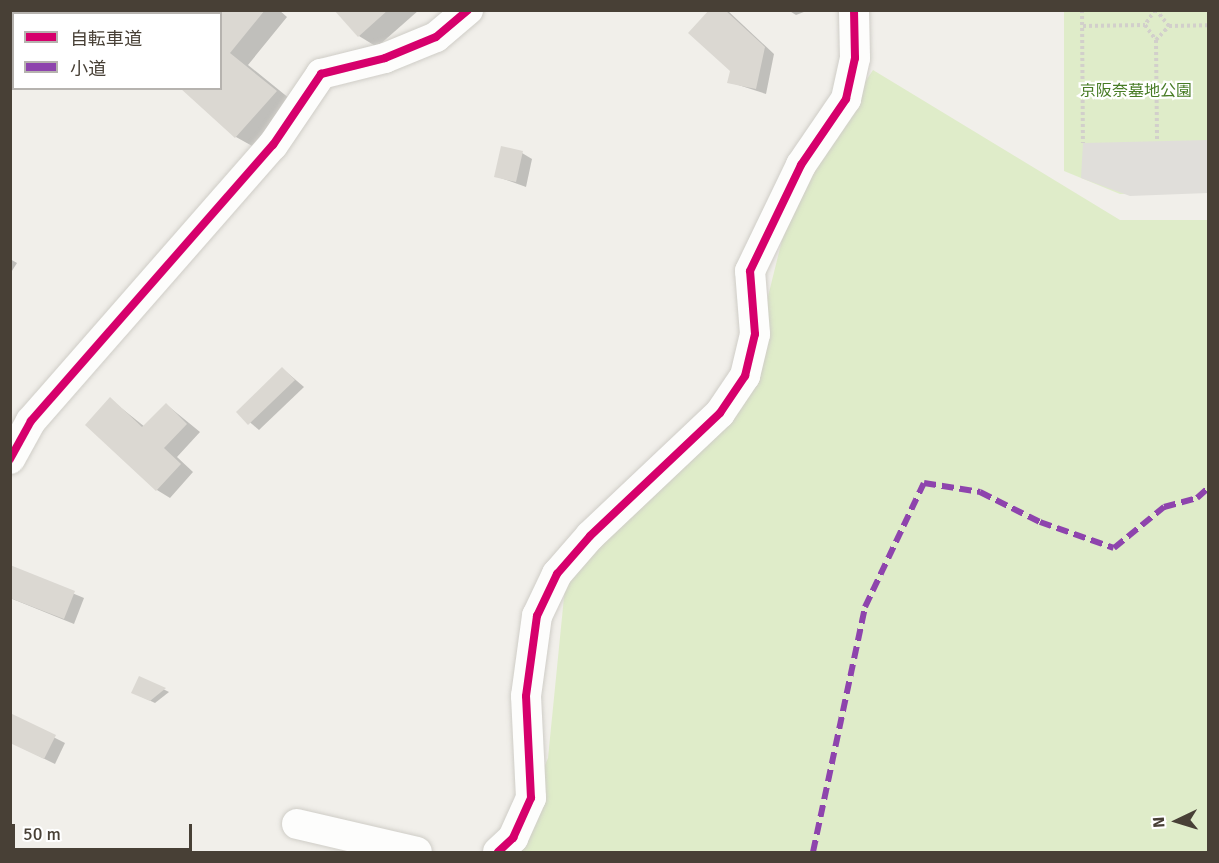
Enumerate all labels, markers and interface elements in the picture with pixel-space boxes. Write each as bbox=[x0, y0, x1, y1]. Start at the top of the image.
legend bbox=[12, 12, 222, 90]
text: 自転車道 bbox=[70, 28, 142, 50]
text: 小道 bbox=[70, 58, 106, 80]
park label: 京阪奈墓地公園 bbox=[1080, 81, 1192, 101]
north arrow bbox=[1147, 791, 1207, 851]
scale bar bbox=[15, 812, 195, 850]
text: N bbox=[1149, 816, 1169, 829]
text: 50 m bbox=[23, 823, 61, 845]

